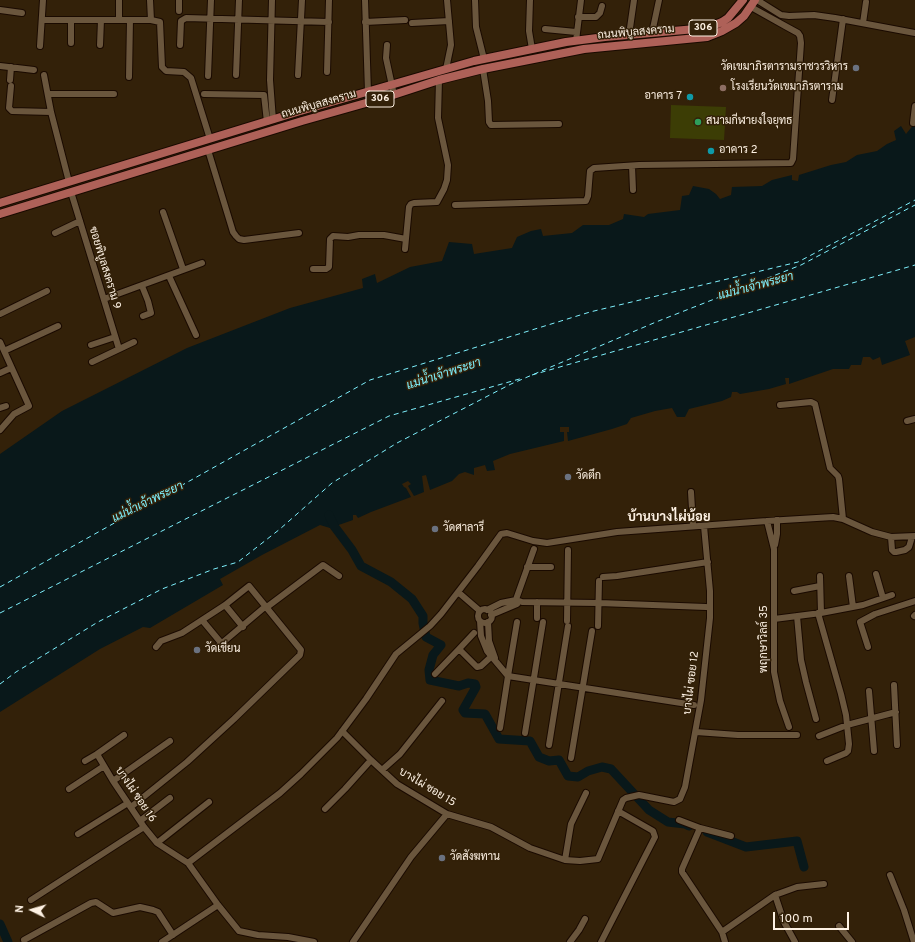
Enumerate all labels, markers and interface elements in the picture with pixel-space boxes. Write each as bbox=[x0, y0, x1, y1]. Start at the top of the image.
road number: 306 bbox=[689, 20, 717, 36]
street label: ถนนพิบูลสงคราม bbox=[597, 23, 675, 43]
place label: วัดเขมาภิรตารามราชวรวิหาร bbox=[721, 61, 848, 75]
marker: วัดเขมาภิรตารามราชวรวิหาร bbox=[851, 63, 861, 73]
place label: โรงเรียนวัดเขมาภิรตาราม bbox=[731, 81, 843, 95]
marker: โรงเรียนวัดเขมาภิรตาราม bbox=[718, 83, 728, 93]
street label: ถนนพิบูลสงคราม bbox=[280, 88, 358, 122]
place label: อาคาร 7 bbox=[645, 90, 682, 104]
road number: 306 bbox=[366, 91, 394, 107]
marker: อาคาร 7 bbox=[685, 92, 695, 102]
place label: สนามกีฬายงใจยุทธ bbox=[706, 115, 792, 129]
marker: สนามกีฬายงใจยุทธ bbox=[693, 117, 703, 127]
place label: อาคาร 2 bbox=[719, 144, 757, 158]
marker: อาคาร 2 bbox=[706, 146, 716, 156]
street label: ซอยพิบูลสงคราม 9 bbox=[85, 225, 123, 311]
water label: แม่น้ำเจ้าพระยา bbox=[717, 270, 795, 304]
water label: แม่น้ำเจ้าพระยา bbox=[405, 356, 483, 394]
place label: วัดตึก bbox=[576, 470, 601, 484]
marker: วัดตึก bbox=[563, 472, 573, 482]
water label: แม่น้ำเจ้าพระยา bbox=[110, 480, 186, 526]
district label: บ้านบางไผ่น้อย bbox=[627, 510, 711, 526]
place label: วัดศาลารี bbox=[443, 522, 484, 536]
marker: วัดศาลารี bbox=[430, 524, 440, 534]
street label: พฤกษาวิลล์ 35 bbox=[758, 605, 772, 673]
place label: วัดเขียน bbox=[205, 643, 240, 657]
marker: วัดเขียน bbox=[192, 645, 202, 655]
street label: บางไผ่ ซอย 12 bbox=[682, 650, 702, 716]
street label: บางไผ่ ซอย 16 bbox=[112, 765, 158, 825]
street label: บางไผ่ ซอย 15 bbox=[396, 766, 458, 810]
place label: วัดสังฆทาน bbox=[450, 851, 500, 865]
marker: วัดสังฆทาน bbox=[437, 853, 447, 863]
north arrow bbox=[12, 890, 52, 930]
text: N bbox=[13, 904, 27, 914]
scale bar bbox=[775, 904, 851, 930]
text: 100 m bbox=[780, 911, 813, 927]

